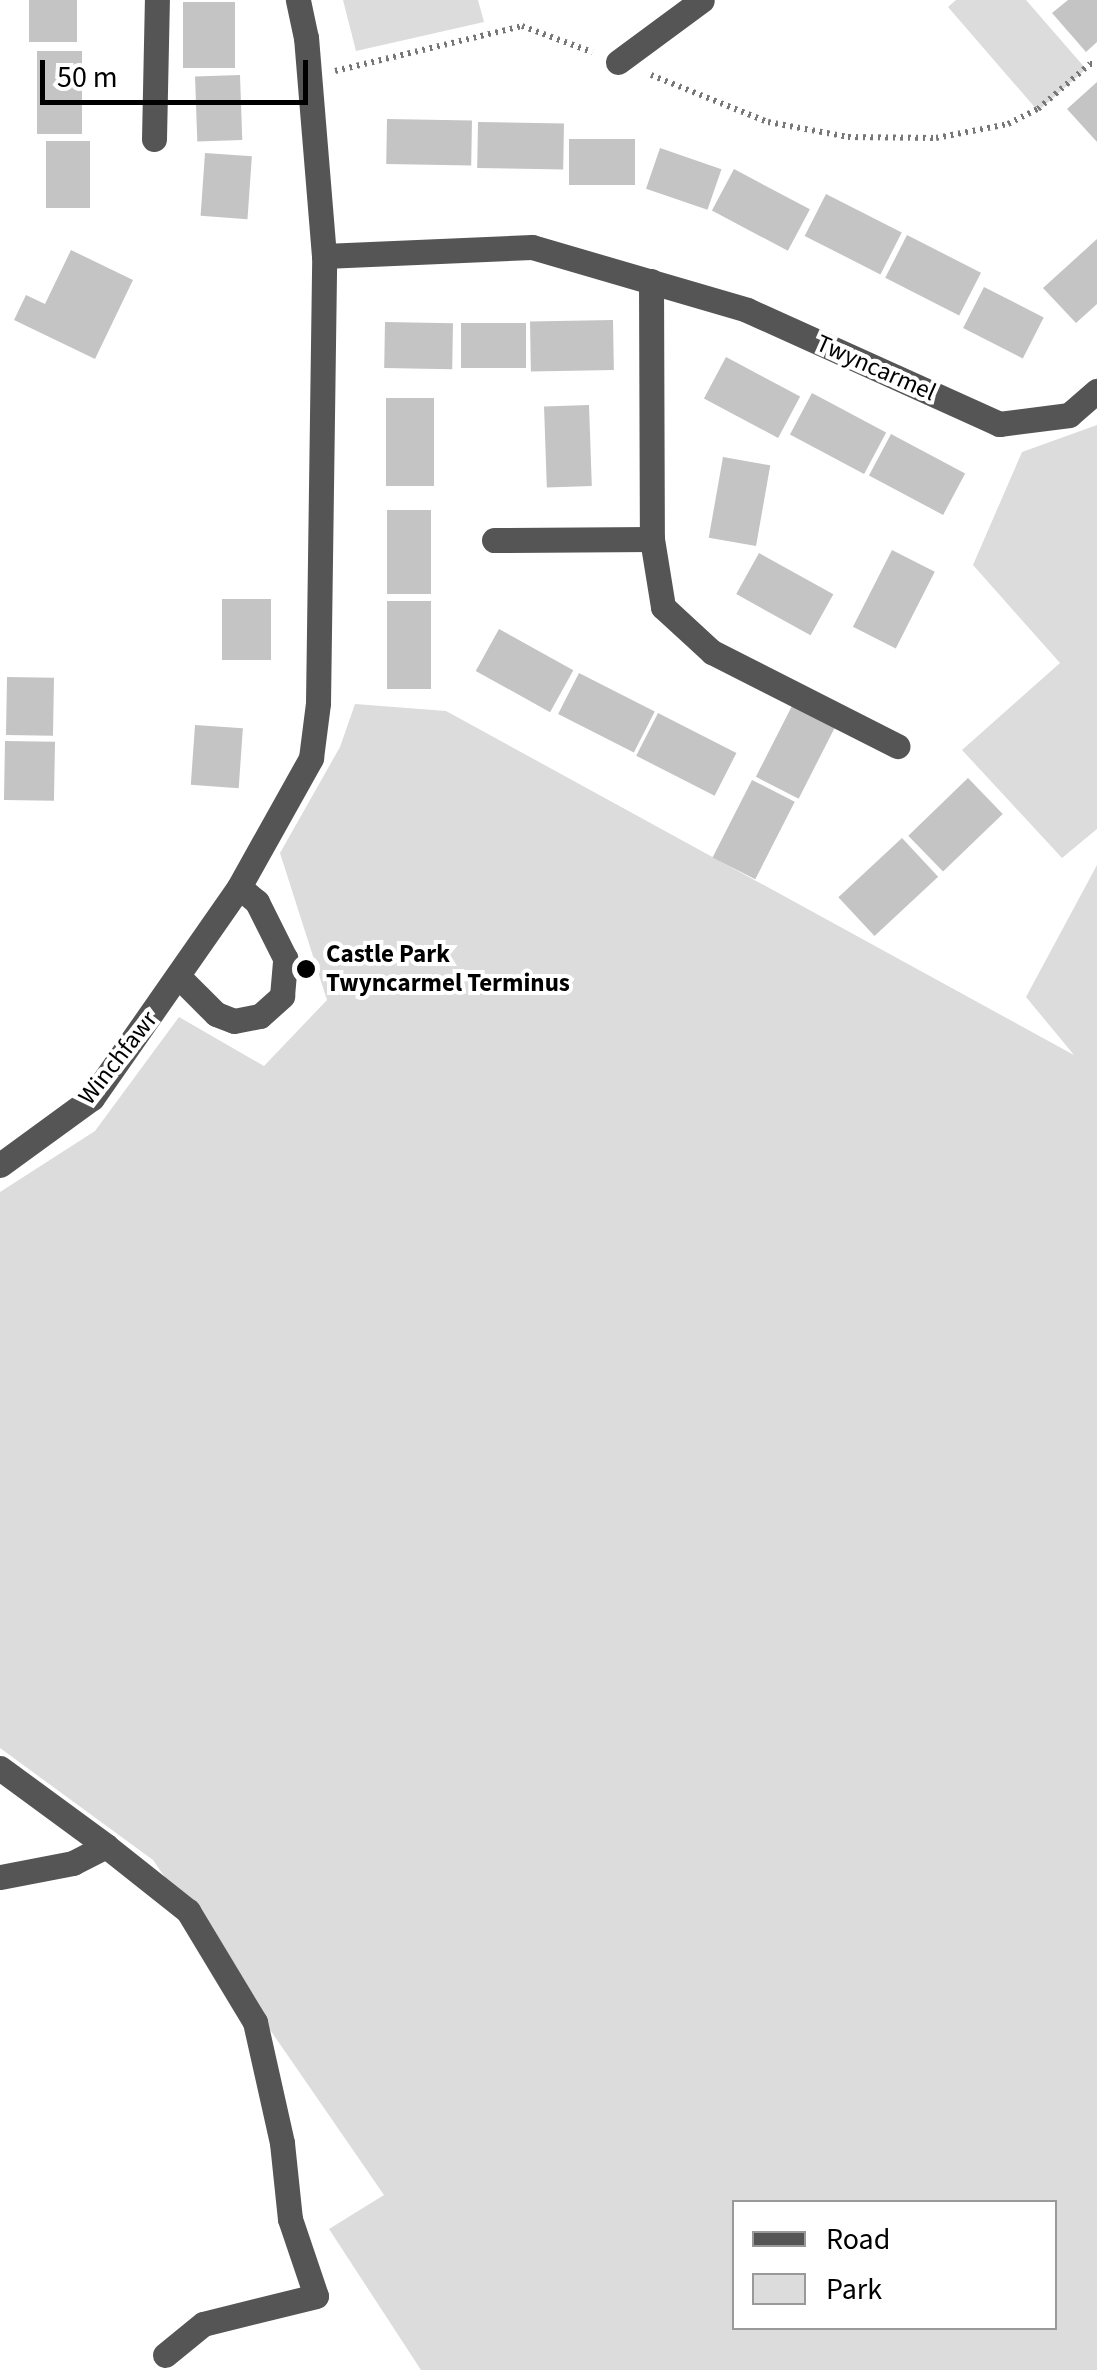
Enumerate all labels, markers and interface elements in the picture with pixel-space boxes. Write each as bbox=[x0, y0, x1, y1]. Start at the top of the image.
scale bar bbox=[45, 40, 312, 102]
text: 50 m bbox=[57, 56, 118, 99]
street label: Twyncarmel bbox=[812, 328, 940, 408]
place label: Castle Park Twyncarmel Terminus bbox=[326, 940, 570, 999]
marker: Castle Park Twyncarmel Terminus bbox=[295, 958, 317, 980]
street label: Winchfawr bbox=[72, 1005, 164, 1111]
legend bbox=[732, 2200, 1057, 2330]
text: Road bbox=[826, 2218, 890, 2261]
text: Park bbox=[826, 2268, 882, 2311]

